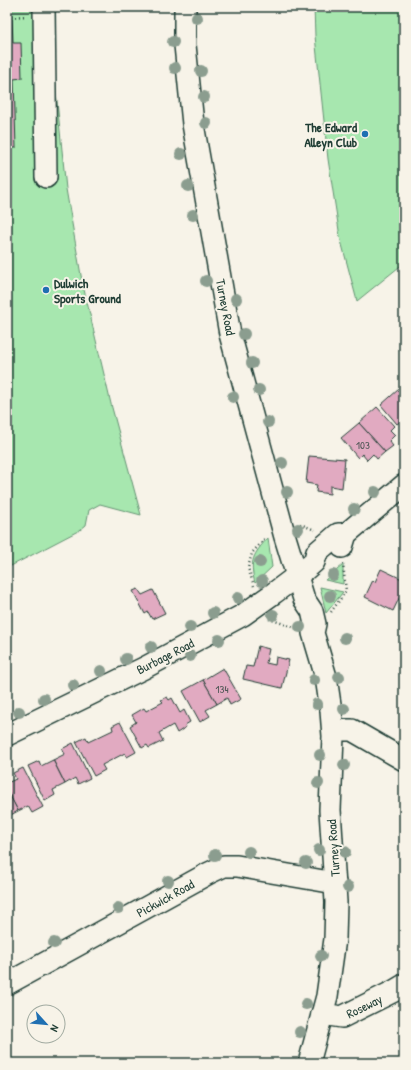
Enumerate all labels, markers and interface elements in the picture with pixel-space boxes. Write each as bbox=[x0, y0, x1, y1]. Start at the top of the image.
place label: The Edward Alleyn Club bbox=[304, 118, 358, 152]
marker: The Edward Alleyn Club bbox=[360, 129, 370, 139]
place label: Dulwich Sports Ground bbox=[54, 274, 122, 308]
street label: Turney Road bbox=[212, 277, 240, 337]
marker: Dulwich Sports Ground bbox=[41, 285, 51, 295]
house number: 103 bbox=[356, 438, 370, 452]
street label: Burbage Road bbox=[133, 634, 197, 678]
house number: 134 bbox=[215, 682, 229, 696]
street label: Turney Road bbox=[322, 819, 344, 877]
street label: Pickwick Road bbox=[133, 875, 197, 921]
street label: Roseway bbox=[343, 989, 385, 1022]
north arrow bbox=[26, 1004, 66, 1044]
text: N bbox=[47, 1023, 62, 1034]

